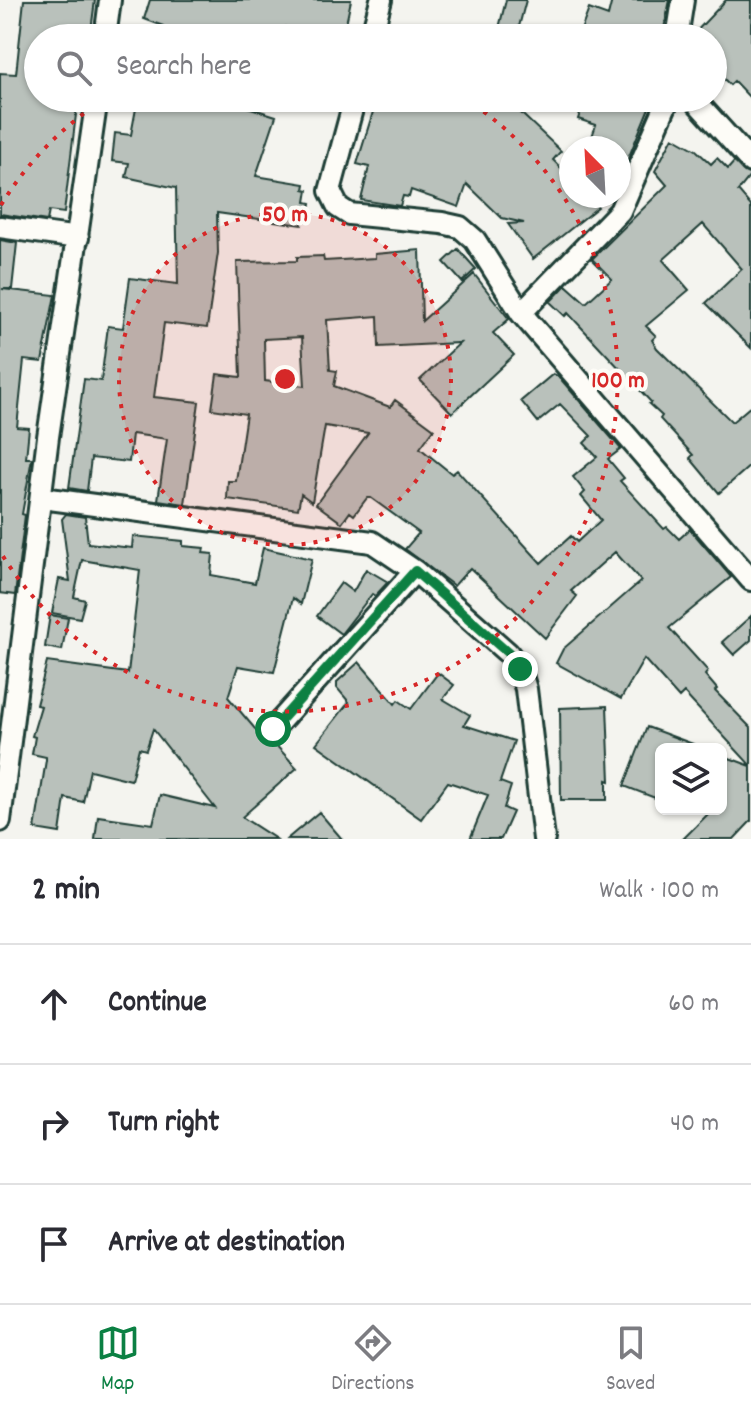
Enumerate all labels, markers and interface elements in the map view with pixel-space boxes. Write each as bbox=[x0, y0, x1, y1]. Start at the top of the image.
search box bbox=[24, 24, 727, 112]
icon: search bbox=[52, 46, 96, 90]
text: Search here bbox=[116, 47, 252, 90]
north arrow bbox=[559, 136, 631, 208]
text: 50 m bbox=[262, 199, 308, 233]
centre of rings bbox=[271, 365, 299, 393]
text: 100 m bbox=[591, 365, 645, 399]
route end bbox=[502, 651, 538, 687]
route start bbox=[255, 711, 291, 747]
map controls bbox=[655, 743, 727, 815]
button: layers bbox=[655, 743, 727, 815]
text: 2 min bbox=[32, 867, 100, 916]
text: Walk · 100 m bbox=[599, 873, 719, 910]
icon: ahead bbox=[32, 982, 76, 1026]
text: Continue bbox=[108, 983, 207, 1026]
text: 60 m bbox=[668, 986, 719, 1023]
icon: right bbox=[32, 1102, 76, 1146]
text: Turn right bbox=[108, 1103, 219, 1146]
text: 40 m bbox=[670, 1106, 719, 1143]
icon: arrive bbox=[32, 1222, 76, 1266]
text: Arrive at destination bbox=[108, 1223, 345, 1266]
tab: Map bbox=[96, 1321, 140, 1400]
tab: Directions bbox=[331, 1321, 415, 1400]
tab: Saved bbox=[606, 1321, 655, 1400]

